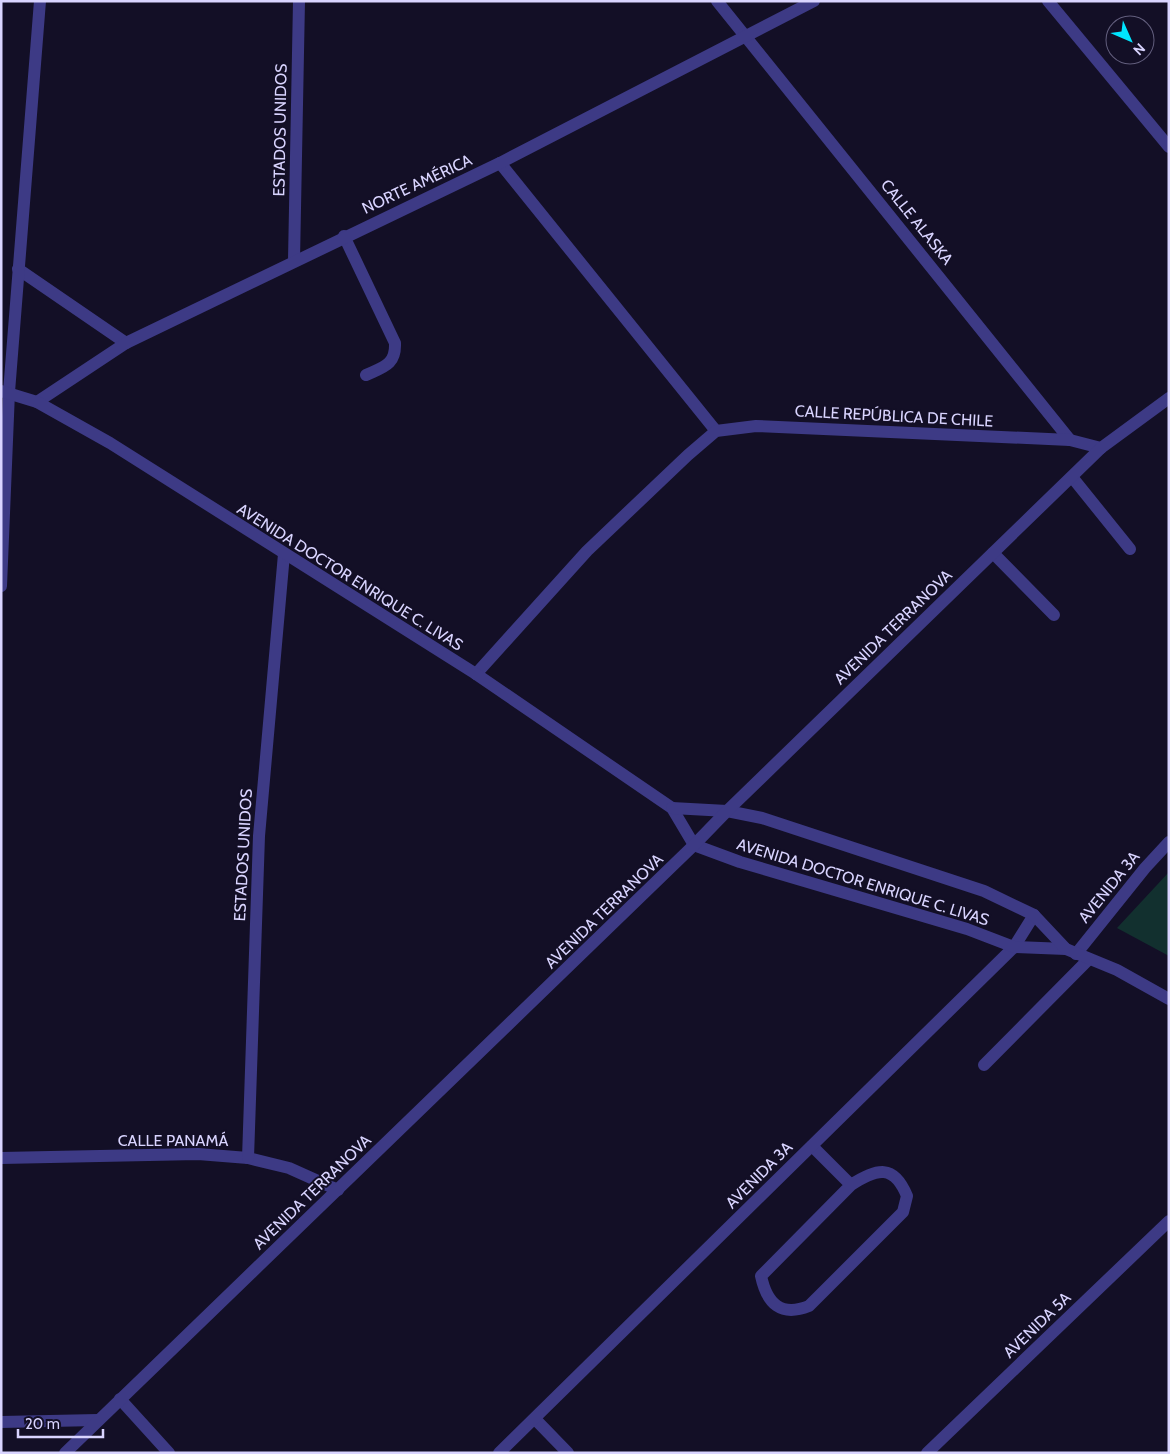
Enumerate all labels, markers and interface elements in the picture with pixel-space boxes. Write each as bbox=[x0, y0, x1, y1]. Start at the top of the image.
north arrow bbox=[1105, 15, 1155, 65]
text: N bbox=[1129, 39, 1149, 59]
street label: ESTADOS UNIDOS bbox=[269, 63, 291, 197]
street label: NORTE AMÉRICA bbox=[359, 150, 475, 218]
street label: CALLE ALASKA bbox=[877, 176, 957, 269]
street label: CALLE REPÚBLICA DE CHILE bbox=[794, 401, 994, 431]
street label: AVENIDA DOCTOR ENRIQUE C. LIVAS bbox=[234, 499, 466, 655]
street label: AVENIDA TERRANOVA bbox=[830, 566, 956, 688]
street label: ESTADOS UNIDOS bbox=[230, 788, 256, 922]
street label: AVENIDA DOCTOR ENRIQUE C. LIVAS bbox=[735, 835, 991, 929]
street label: AVENIDA 3A bbox=[1074, 847, 1144, 927]
street label: AVENIDA TERRANOVA bbox=[541, 850, 667, 972]
street label: CALLE PANAMÁ bbox=[118, 1131, 228, 1150]
street label: AVENIDA TERRANOVA bbox=[249, 1131, 375, 1253]
street label: AVENIDA 3A bbox=[722, 1138, 796, 1212]
street label: AVENIDA 5A bbox=[999, 1288, 1075, 1362]
scale bar bbox=[18, 1406, 102, 1438]
text: 20 m bbox=[25, 1415, 60, 1433]

